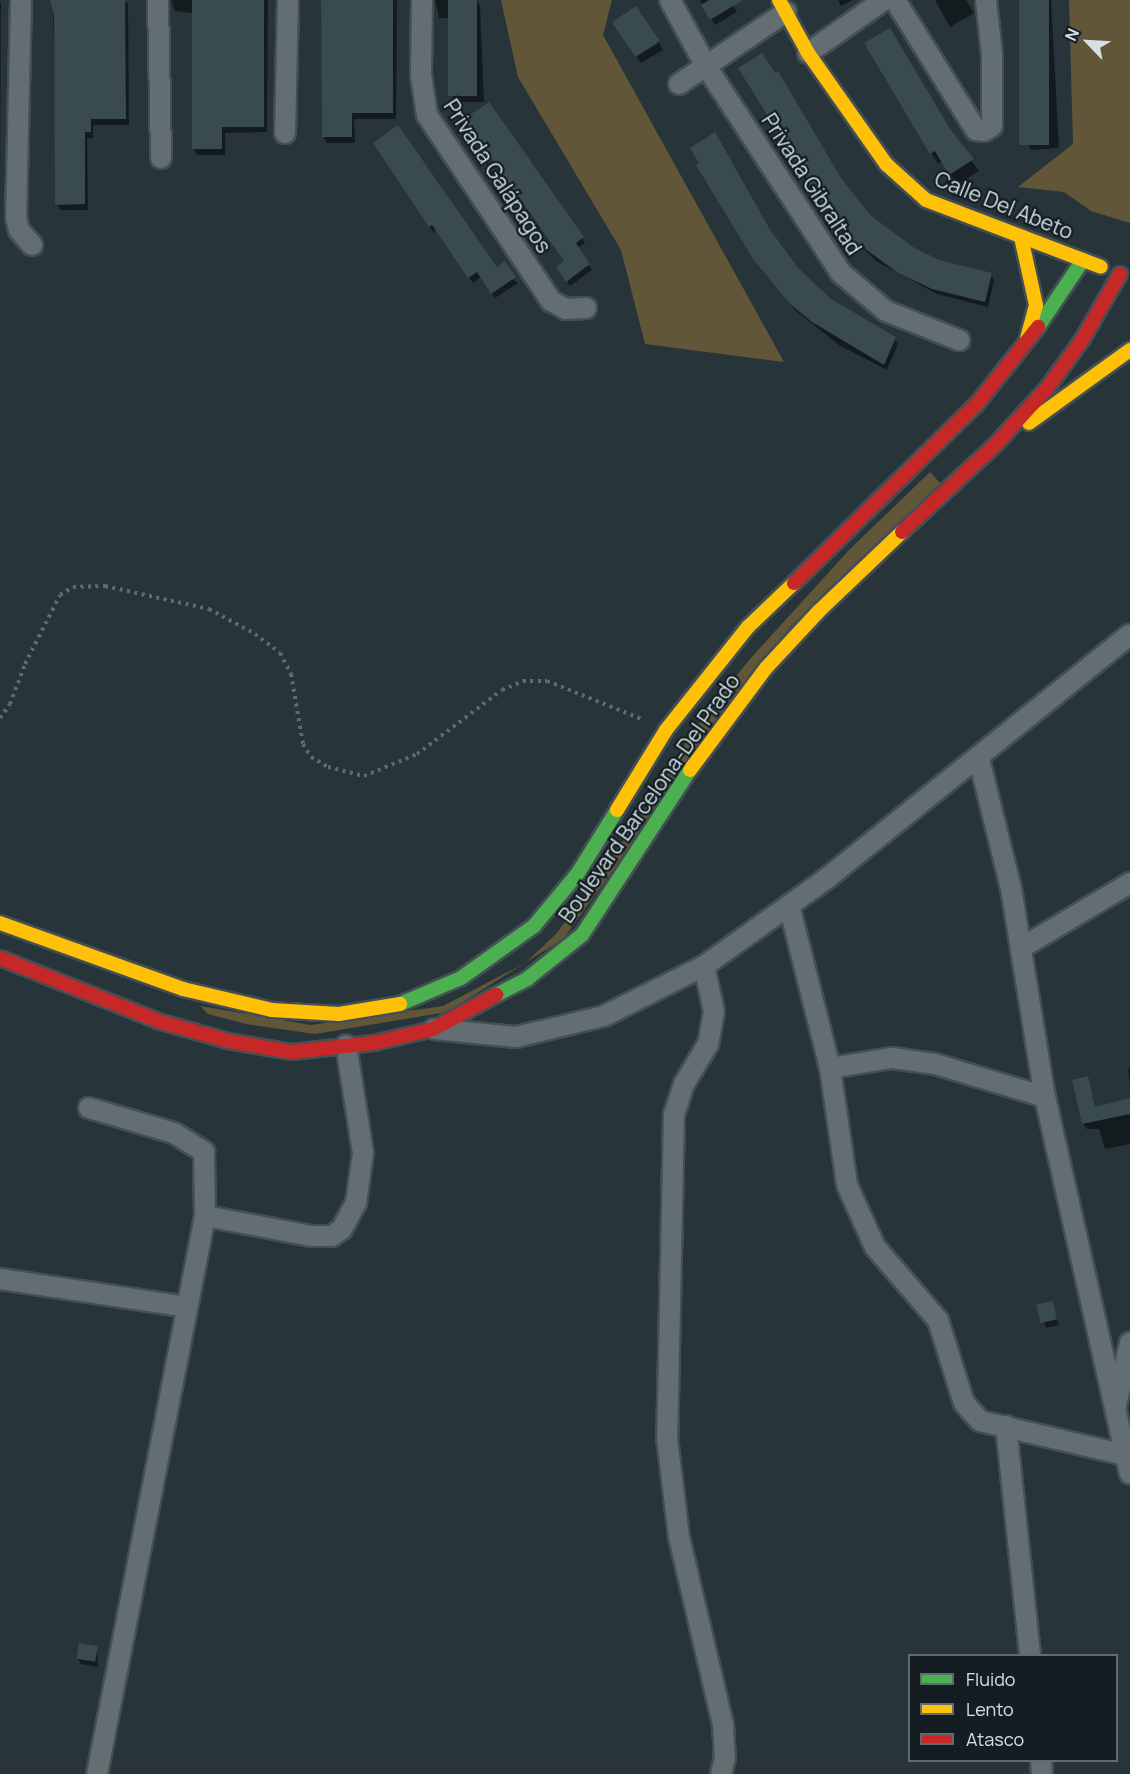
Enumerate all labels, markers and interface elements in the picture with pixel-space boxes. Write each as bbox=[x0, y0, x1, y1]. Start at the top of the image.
north arrow bbox=[1058, 12, 1118, 72]
text: N bbox=[1059, 25, 1084, 44]
street label: Privada Galápagos bbox=[439, 94, 557, 258]
street label: Privada Gibraltad bbox=[757, 109, 867, 259]
street label: Calle Del Abeto bbox=[931, 166, 1077, 244]
street label: Boulevard Barcelona-Del Prado bbox=[553, 669, 745, 927]
legend bbox=[908, 1654, 1118, 1762]
text: Fluido bbox=[966, 1667, 1015, 1691]
text: Lento bbox=[966, 1697, 1014, 1721]
text: Atasco bbox=[966, 1727, 1024, 1751]

